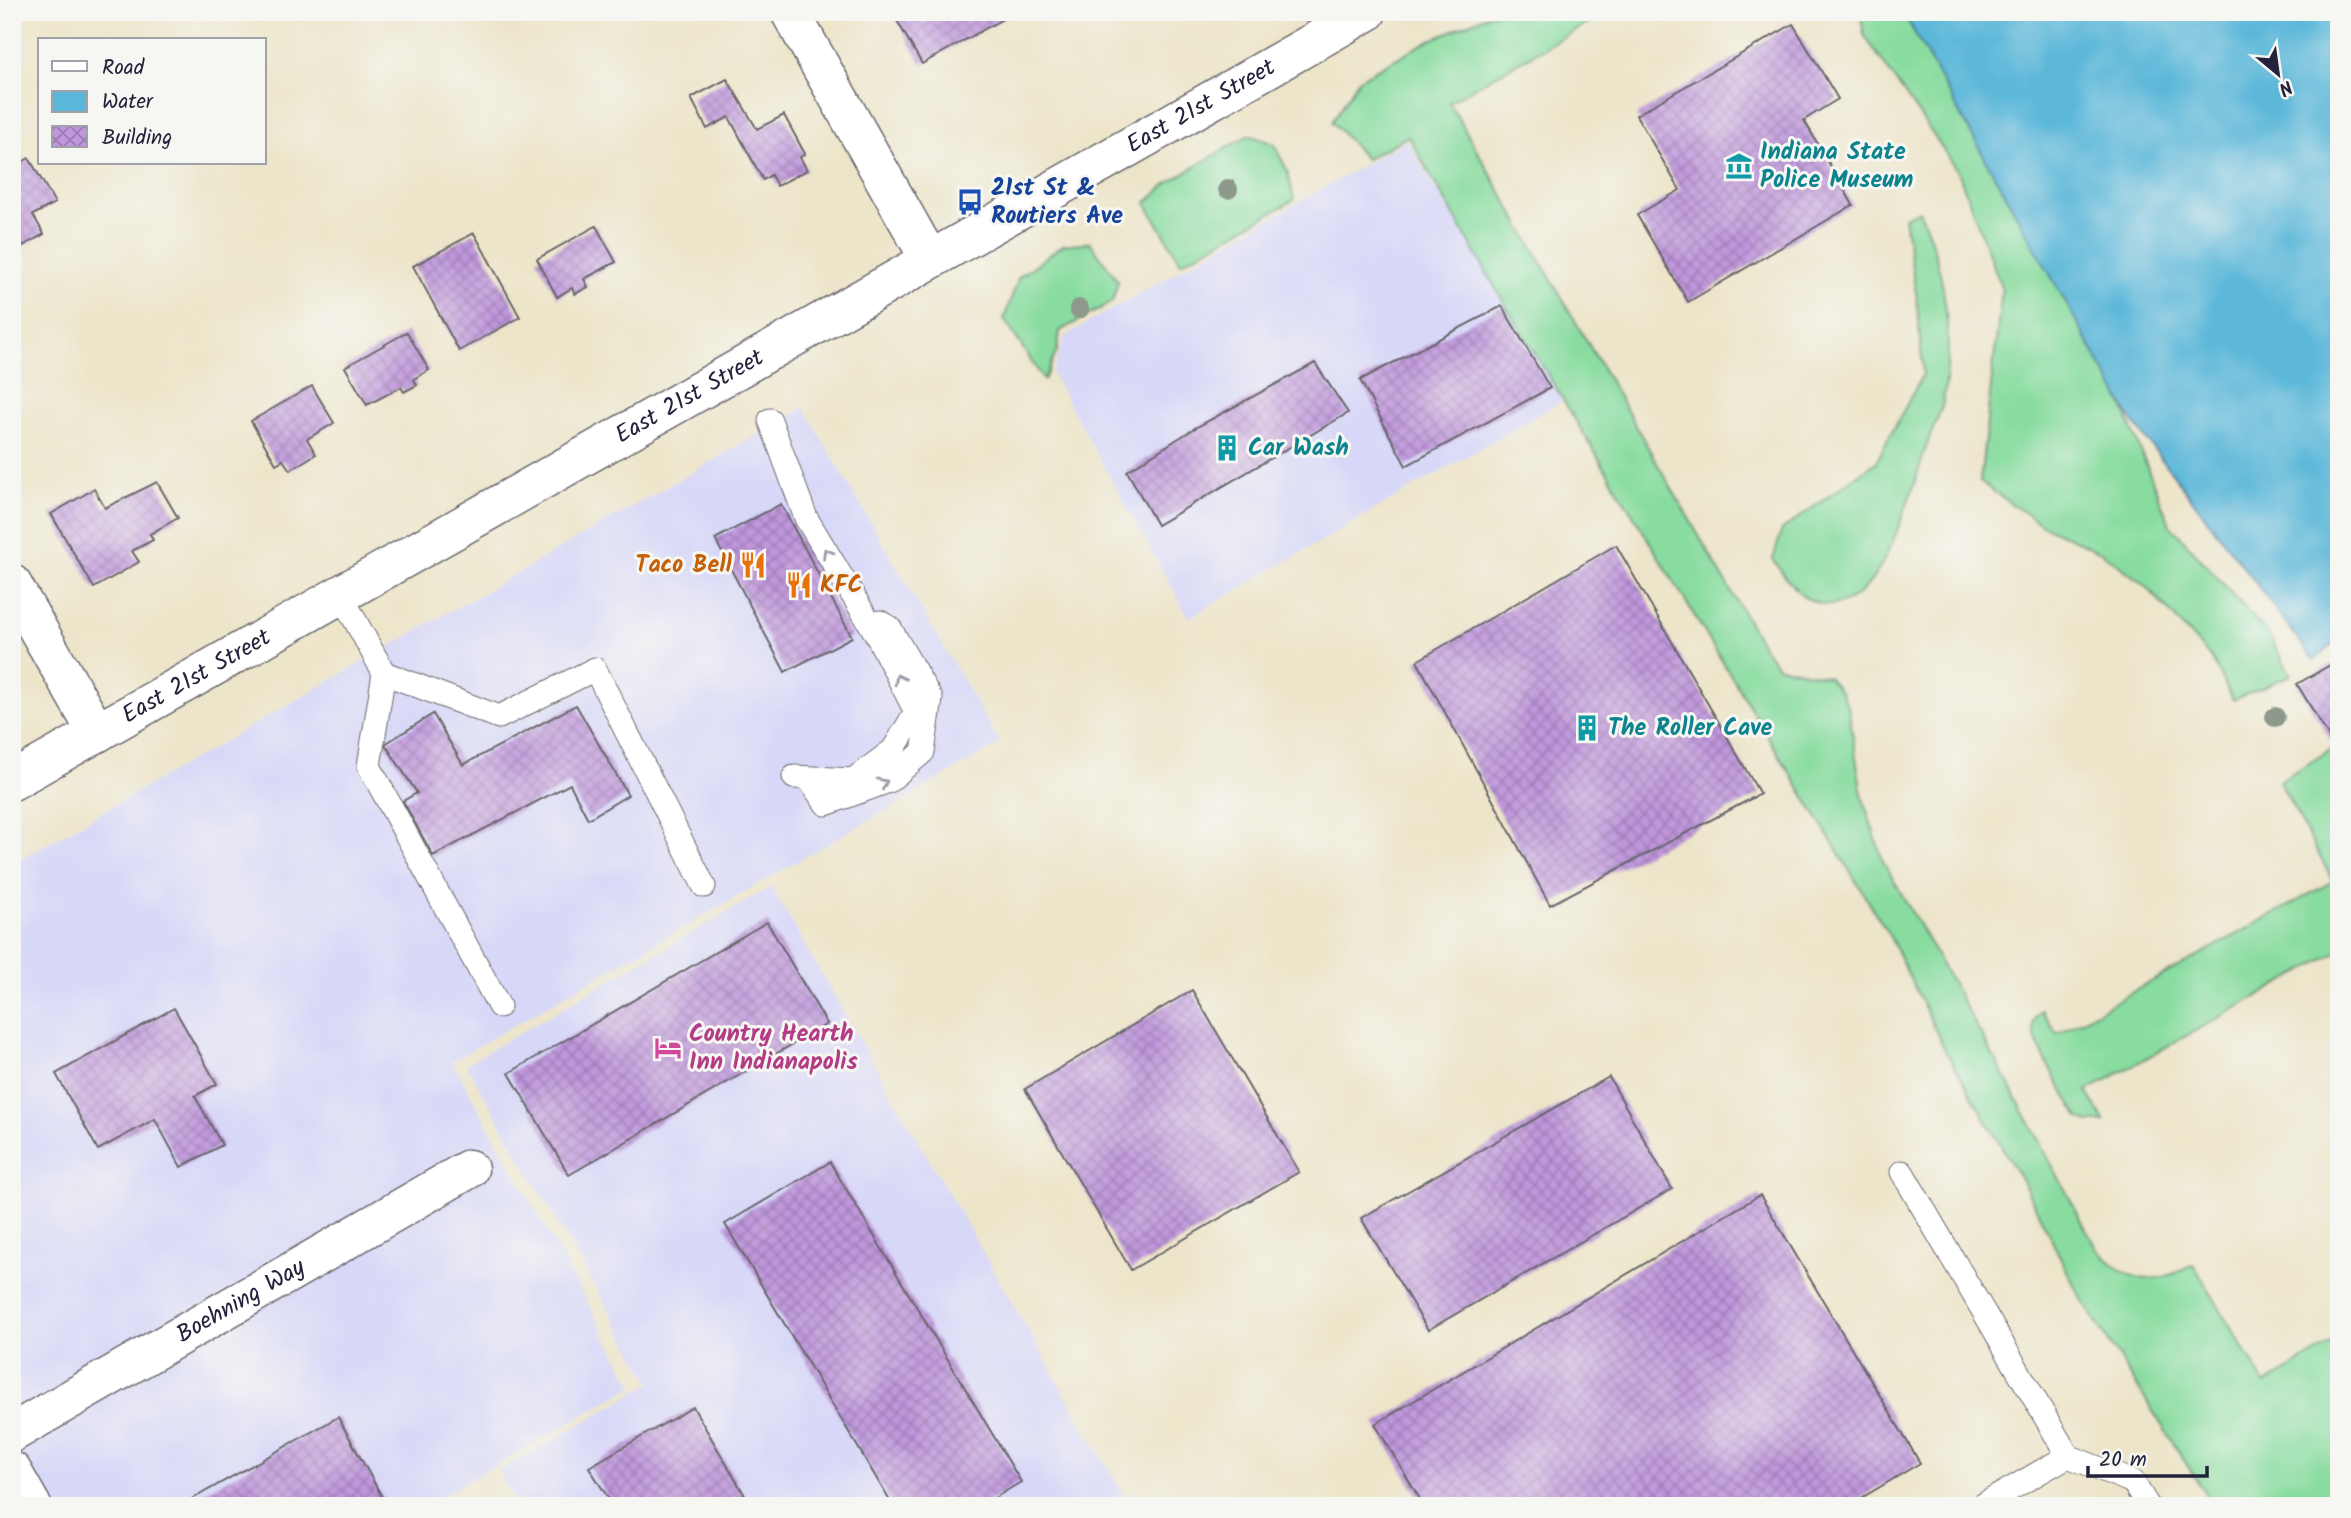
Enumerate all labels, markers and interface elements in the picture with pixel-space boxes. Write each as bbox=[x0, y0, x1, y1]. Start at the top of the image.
legend bbox=[38, 38, 266, 164]
north arrow bbox=[2242, 38, 2312, 108]
street label: East 21st Street bbox=[1119, 48, 1283, 164]
text: Road bbox=[102, 52, 145, 85]
text: N bbox=[2273, 71, 2298, 103]
text: Water bbox=[102, 86, 154, 119]
text: Building bbox=[102, 122, 172, 155]
place label: Indiana State Police Museum bbox=[1760, 133, 1913, 200]
museum icon: Indiana State Police Museum bbox=[1724, 151, 1754, 181]
place label: 21st St & Routiers Ave bbox=[991, 169, 1123, 236]
bus stop icon: 21st St & Routiers Ave bbox=[955, 187, 985, 217]
street label: East 21st Street bbox=[608, 338, 772, 454]
place label: Car Wash bbox=[1248, 429, 1349, 468]
building icon: Car Wash bbox=[1212, 433, 1242, 463]
place label: Taco Bell bbox=[635, 546, 733, 585]
one-way arrow bbox=[823, 547, 836, 560]
restaurant icon: Taco Bell bbox=[738, 550, 768, 580]
place label: KFC bbox=[820, 566, 862, 605]
restaurant icon: KFC bbox=[784, 570, 814, 600]
street label: East 21st Street bbox=[115, 618, 279, 734]
one-way arrow bbox=[894, 674, 907, 686]
place label: The Roller Cave bbox=[1608, 709, 1772, 748]
building icon: The Roller Cave bbox=[1572, 713, 1602, 743]
one-way arrow bbox=[876, 777, 888, 791]
place label: Country Hearth Inn Indianapolis bbox=[689, 1015, 858, 1082]
hotel icon: Country Hearth Inn Indianapolis bbox=[653, 1033, 683, 1063]
street label: Boehning Way bbox=[169, 1248, 313, 1354]
scale bar bbox=[2088, 1434, 2208, 1478]
text: 20 m bbox=[2099, 1444, 2147, 1477]

